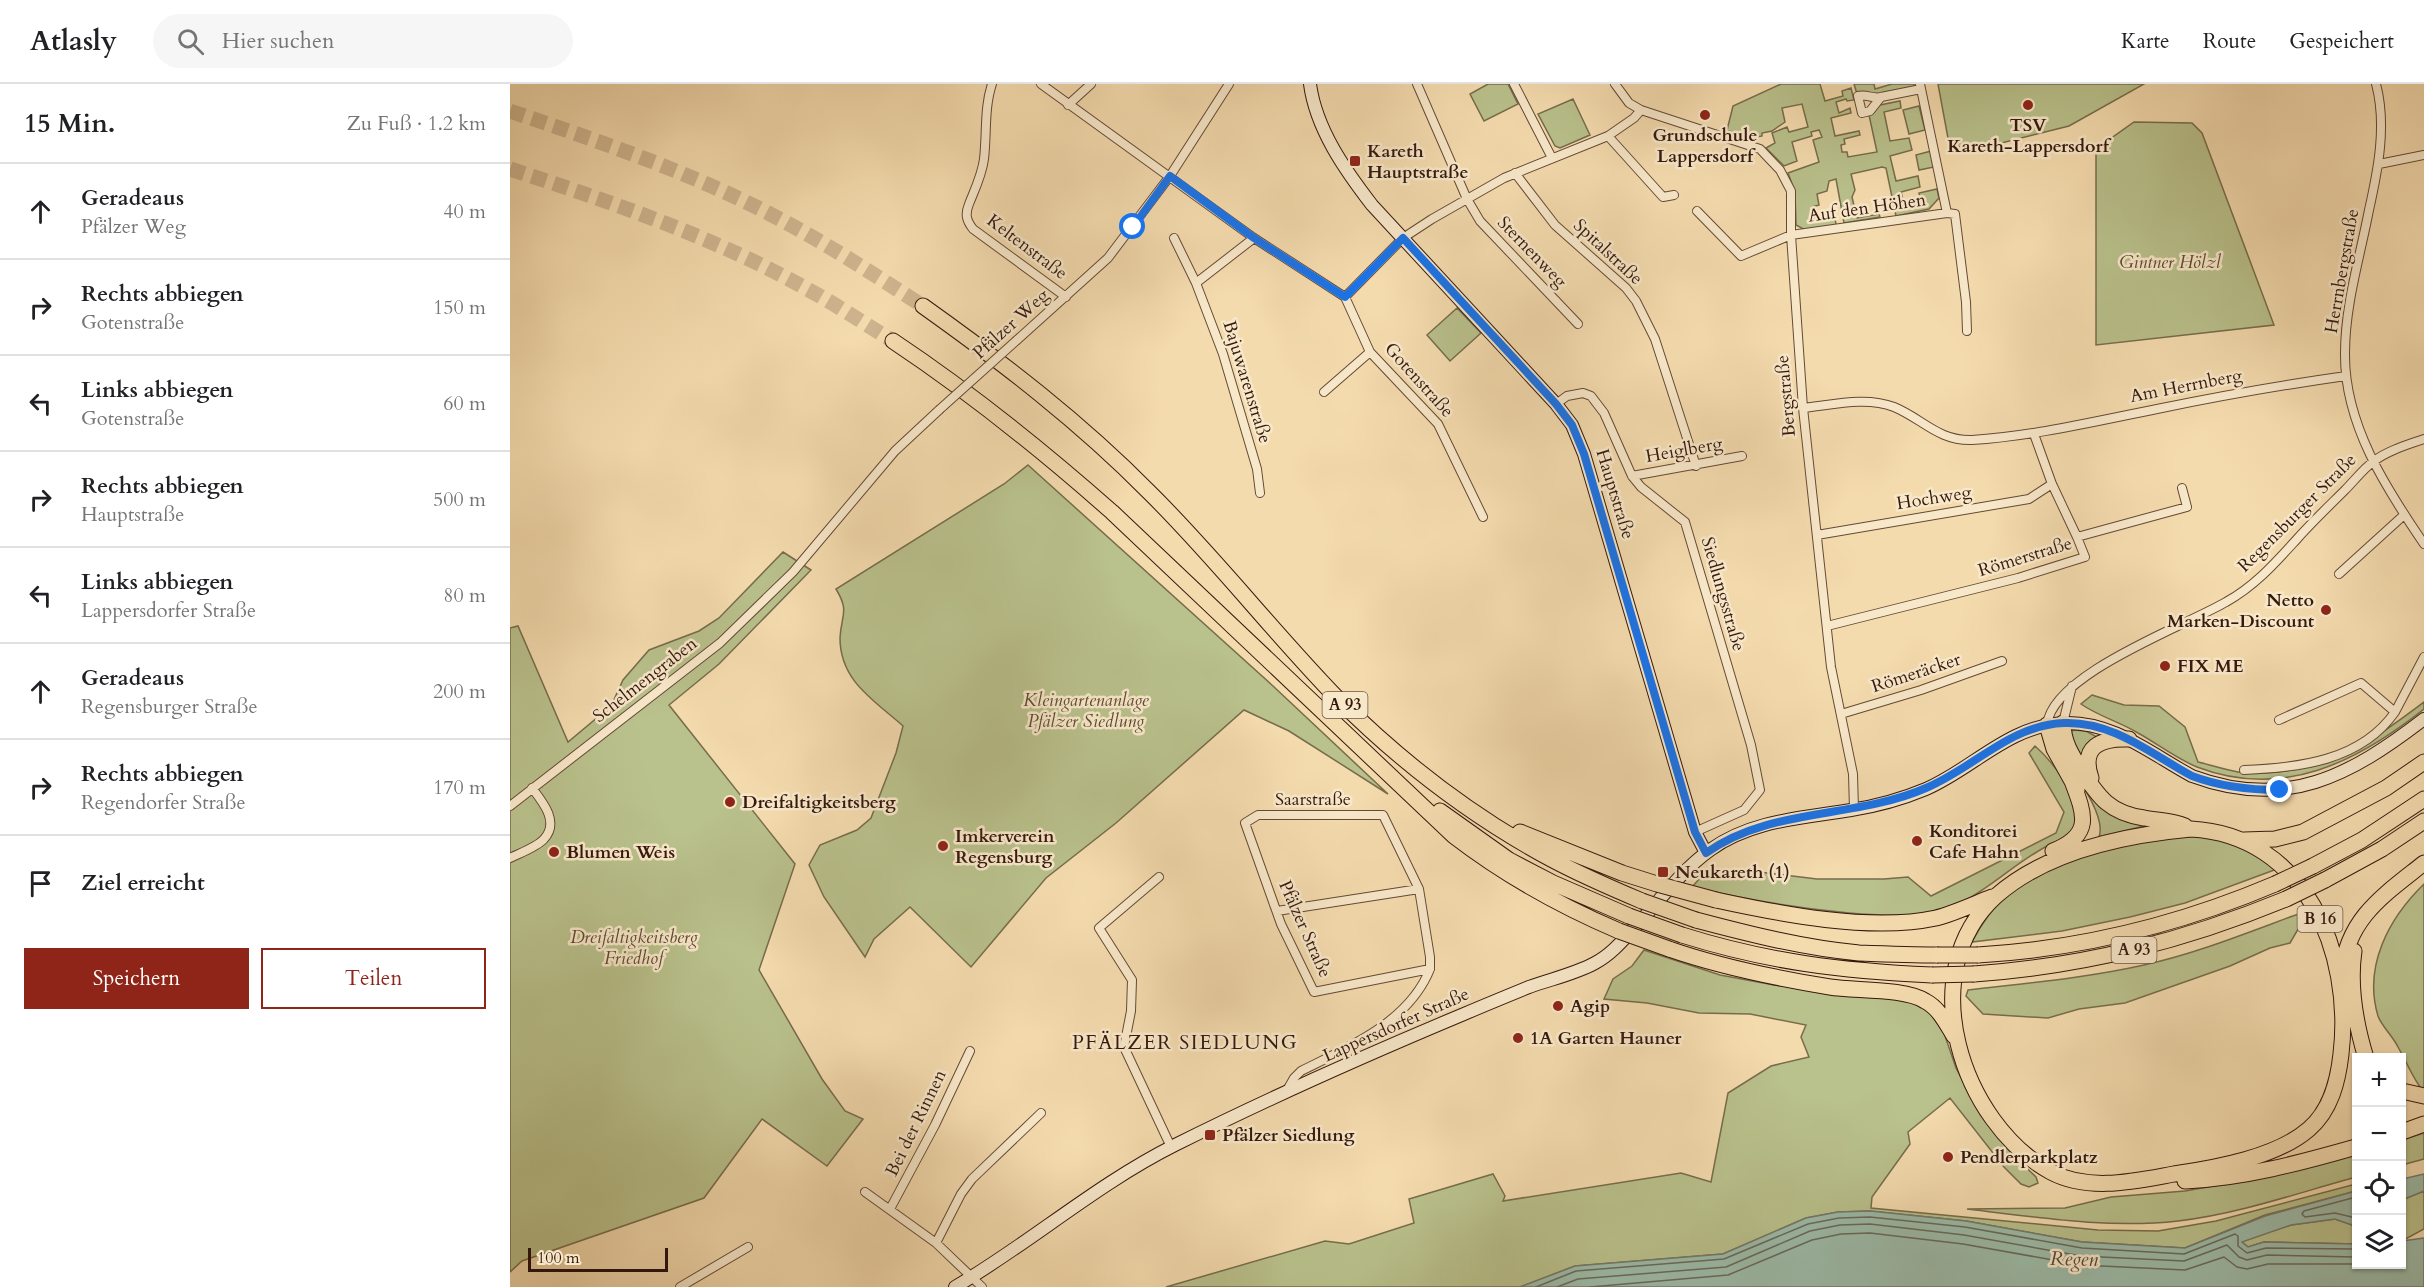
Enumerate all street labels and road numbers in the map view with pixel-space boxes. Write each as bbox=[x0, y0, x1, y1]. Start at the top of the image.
street label: Auf den Höhen bbox=[1806, 187, 1928, 229]
street label: Herrnbergstraße bbox=[2319, 207, 2365, 335]
street label: Keltenstraße bbox=[981, 208, 1073, 286]
street label: Sternenweg bbox=[1491, 211, 1573, 294]
street label: Spitalstraße bbox=[1568, 213, 1648, 291]
street label: Pfälzer Weg bbox=[968, 283, 1055, 365]
street label: Bajuwarenstraße bbox=[1216, 318, 1278, 446]
street label: Gotenstraße bbox=[1379, 337, 1459, 423]
street label: Bergstraße bbox=[1770, 354, 1802, 438]
street label: Am Herrnberg bbox=[2128, 363, 2245, 409]
street label: Heiglberg bbox=[1644, 431, 1725, 469]
street label: Hauptstraße bbox=[1589, 446, 1641, 542]
street label: Regensburger Straße bbox=[2232, 448, 2362, 578]
street label: Hochweg bbox=[1895, 480, 1974, 516]
street label: Römerstraße bbox=[1975, 531, 2075, 583]
street label: Siedlungsstraße bbox=[1695, 534, 1751, 654]
street label: Schelmengraben bbox=[588, 631, 703, 729]
street label: Römeräcker bbox=[1868, 647, 1964, 699]
road number: A 93 bbox=[1322, 692, 1368, 718]
street label: Saarstraße bbox=[1275, 787, 1351, 812]
street label: Pfälzer Straße bbox=[1272, 876, 1338, 982]
road number: B 16 bbox=[2298, 906, 2342, 932]
road number: A 93 bbox=[2112, 937, 2156, 963]
street label: Lappersdorfer Straße bbox=[1319, 982, 1473, 1068]
street label: Bei der Rinnen bbox=[879, 1065, 953, 1181]

